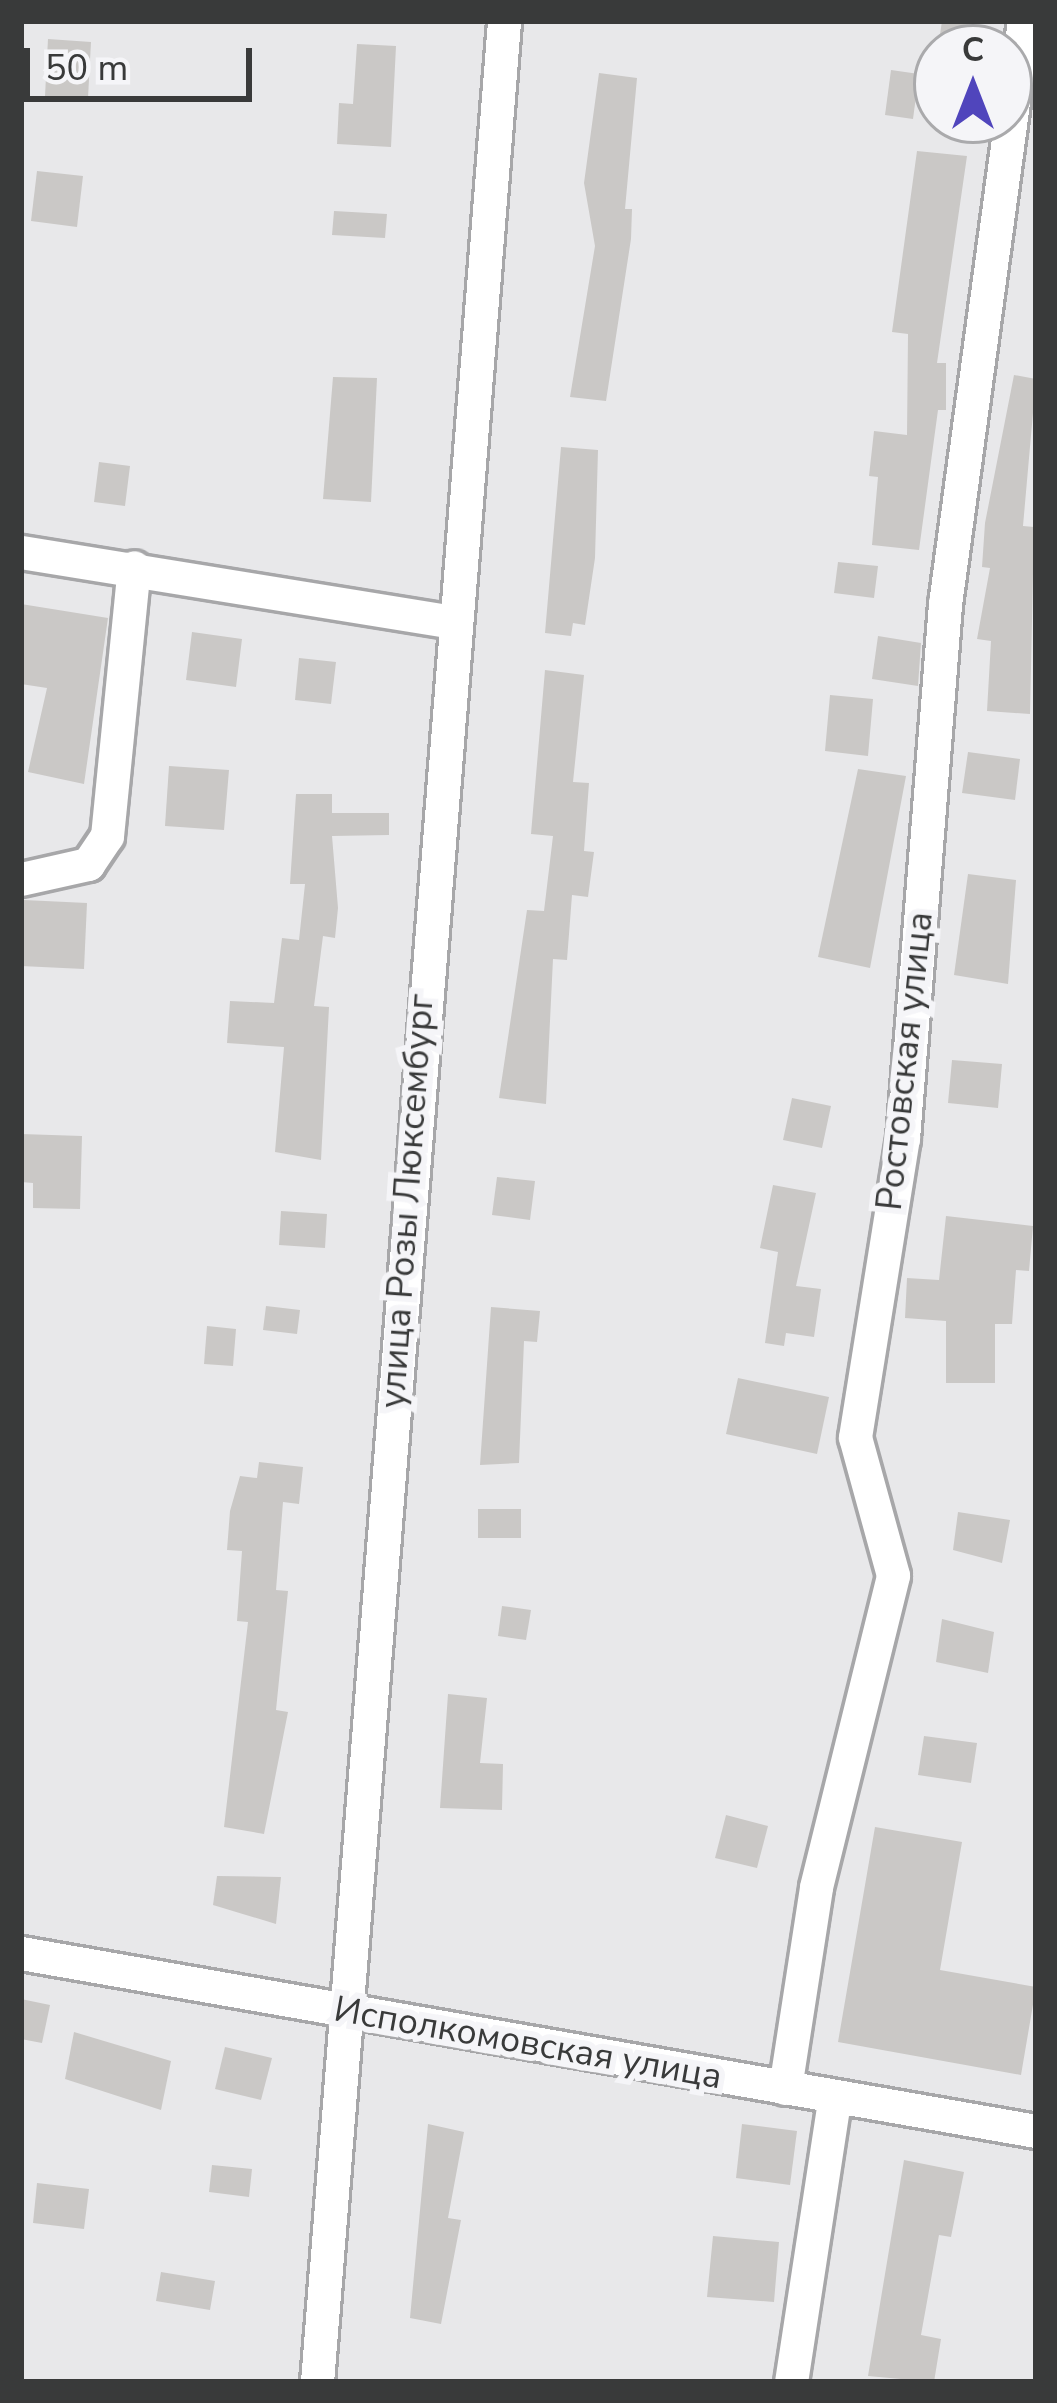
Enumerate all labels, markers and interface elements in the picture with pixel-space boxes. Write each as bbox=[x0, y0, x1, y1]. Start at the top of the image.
scale bar bbox=[30, 24, 258, 98]
north arrow bbox=[913, 24, 1033, 144]
text: С bbox=[962, 28, 984, 73]
text: 50 m bbox=[45, 44, 128, 93]
street label: Ростовская улица bbox=[868, 910, 942, 1212]
street label: улица Розы Люксембург bbox=[371, 992, 443, 1410]
street label: Исполкомовская улица bbox=[331, 1988, 725, 2098]

